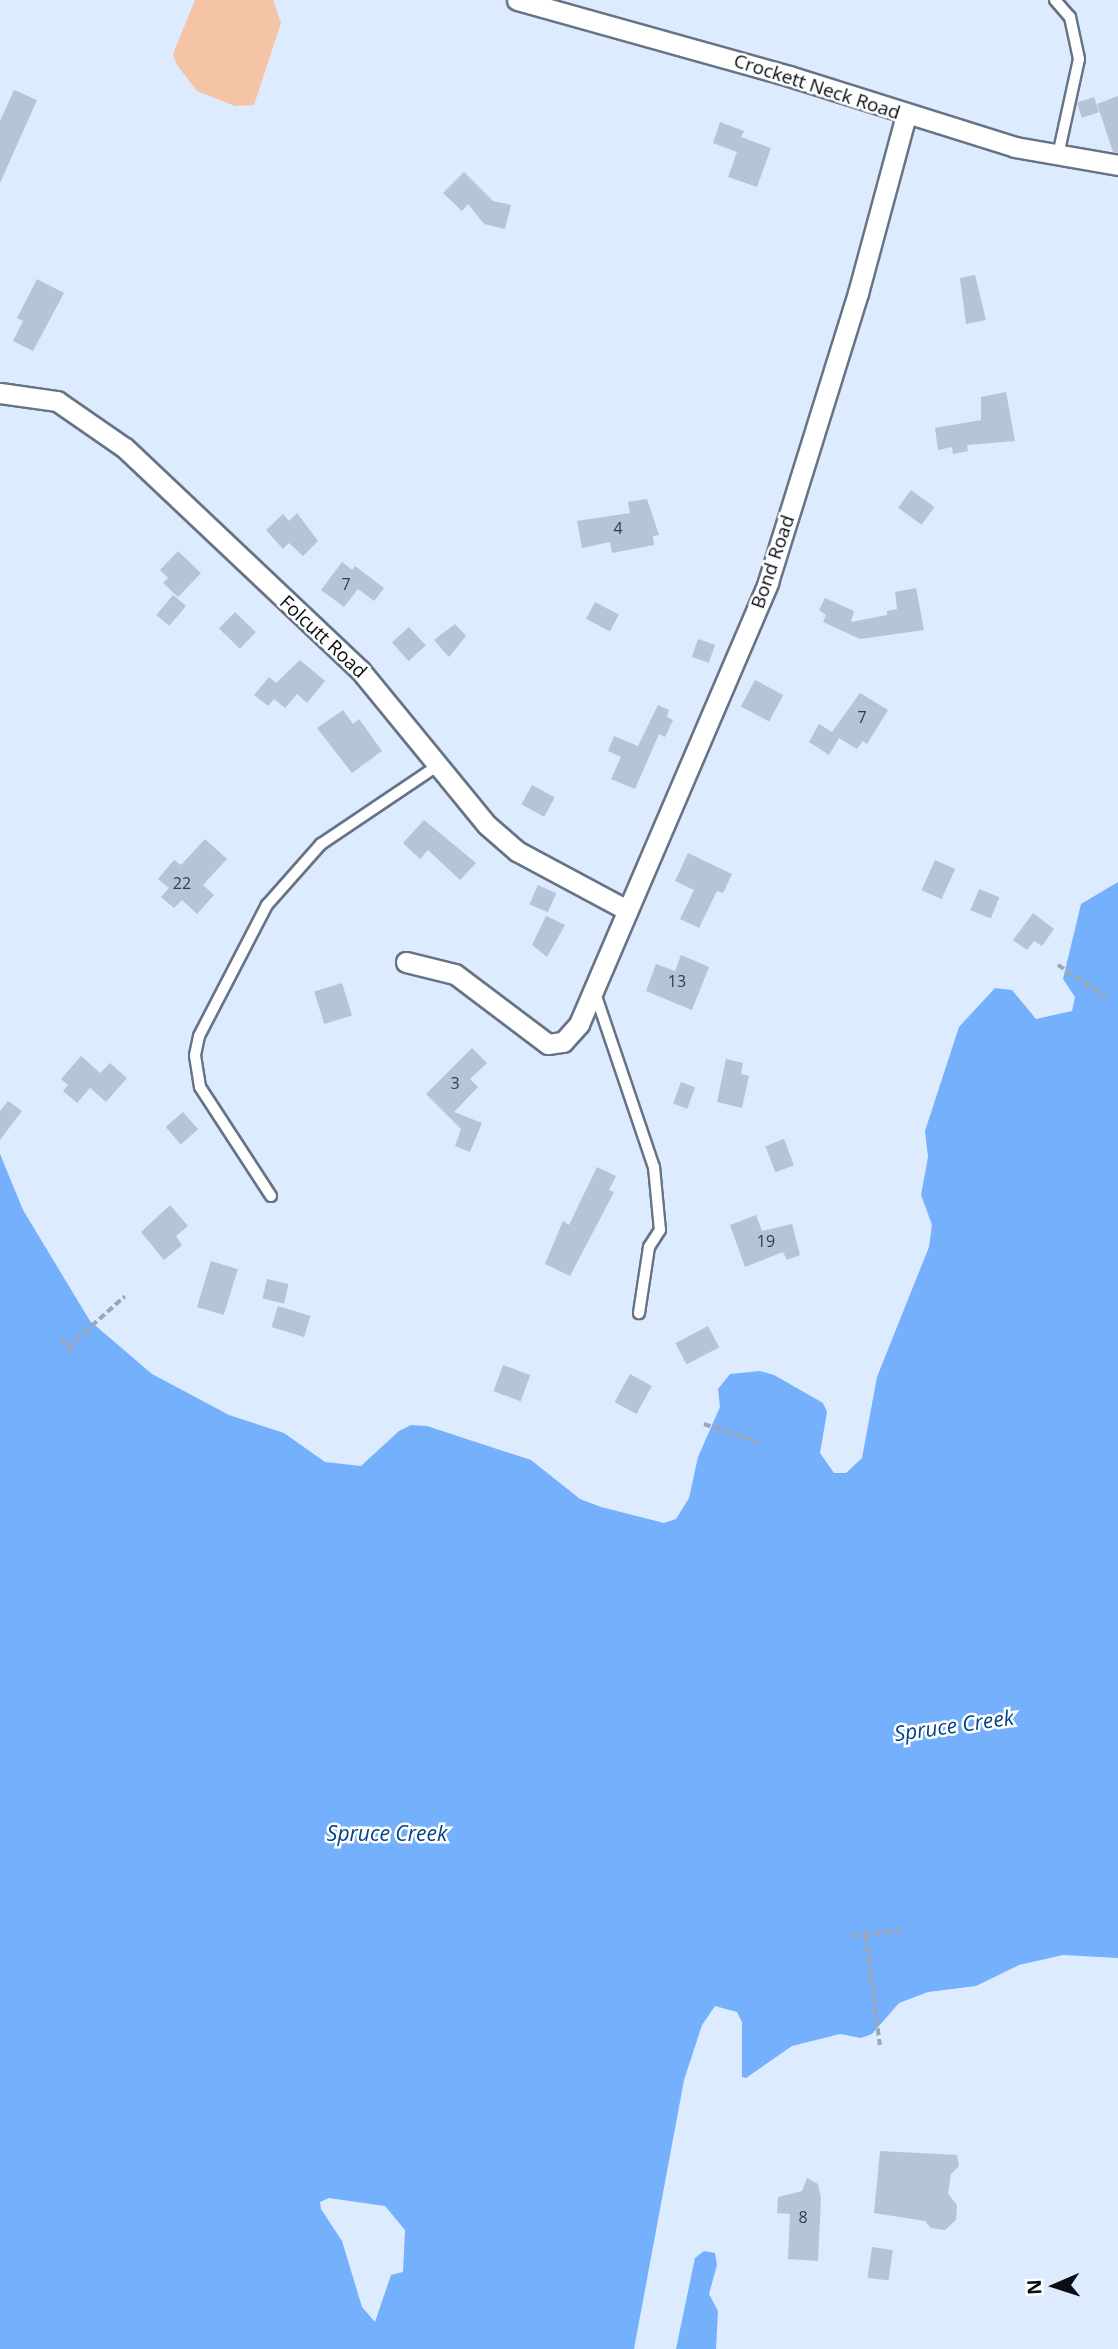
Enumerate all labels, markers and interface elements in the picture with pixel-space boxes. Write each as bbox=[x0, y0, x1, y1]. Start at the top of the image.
street label: Crockett Neck Road bbox=[731, 49, 903, 125]
street label: Bond Road bbox=[746, 512, 800, 612]
house number: 4 bbox=[613, 518, 623, 538]
house number: 7 bbox=[341, 574, 351, 594]
street label: Folcutt Road bbox=[275, 591, 371, 683]
house number: 7 bbox=[857, 707, 867, 727]
house number: 22 bbox=[173, 873, 191, 893]
house number: 13 bbox=[668, 971, 686, 991]
house number: 3 bbox=[450, 1073, 460, 1093]
house number: 19 bbox=[757, 1231, 775, 1251]
water label: Spruce Creek bbox=[893, 1704, 1015, 1746]
water label: Spruce Creek bbox=[327, 1820, 447, 1846]
house number: 8 bbox=[798, 2207, 808, 2227]
north arrow bbox=[1020, 2251, 1090, 2321]
text: N bbox=[1021, 2279, 1047, 2296]

